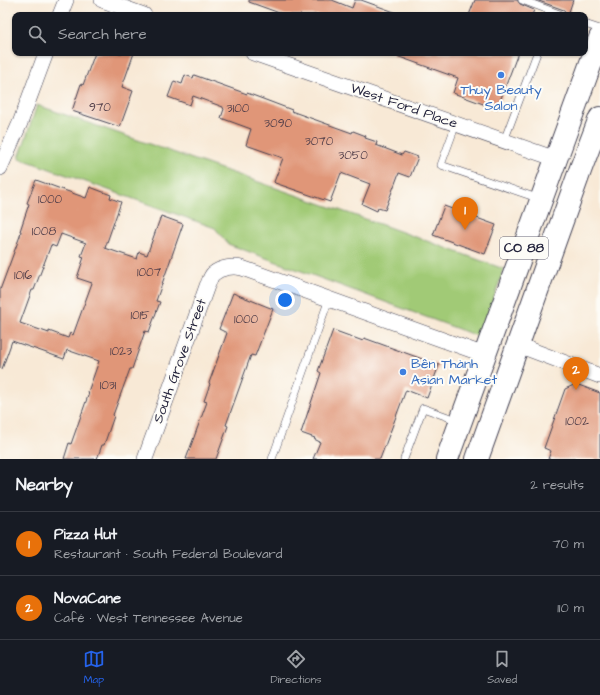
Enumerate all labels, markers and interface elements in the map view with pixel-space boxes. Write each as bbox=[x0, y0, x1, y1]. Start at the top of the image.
search box bbox=[12, 12, 588, 56]
icon: search bbox=[26, 23, 48, 45]
text: Search here bbox=[58, 24, 147, 45]
marker: Thuy Beauty Salon bbox=[496, 70, 506, 80]
street label: West Ford Place bbox=[348, 78, 461, 134]
place label: Thuy Beauty Salon bbox=[460, 80, 542, 116]
house number: 970 bbox=[89, 99, 111, 116]
house number: 3100 bbox=[227, 100, 250, 117]
house number: 3090 bbox=[264, 115, 292, 132]
house number: 3070 bbox=[305, 133, 334, 150]
house number: 3050 bbox=[338, 147, 368, 164]
house number: 1000 bbox=[38, 191, 63, 208]
pin: 1 bbox=[452, 197, 478, 230]
house number: 1008 bbox=[32, 223, 56, 240]
road number: CO 88 bbox=[500, 237, 548, 259]
house number: 1007 bbox=[137, 264, 162, 281]
house number: 1016 bbox=[14, 267, 33, 284]
your location bbox=[275, 290, 295, 310]
street label: South Grove Street bbox=[148, 296, 212, 426]
house number: 1015 bbox=[130, 307, 150, 324]
house number: 1000 bbox=[234, 311, 259, 328]
house number: 1023 bbox=[110, 343, 132, 360]
place label: Bên Thành Asian Market bbox=[411, 354, 497, 390]
pin: 2 bbox=[563, 357, 589, 390]
marker: Bên Thành Asian Market bbox=[398, 367, 408, 377]
house number: 1031 bbox=[100, 377, 117, 394]
house number: 1002 bbox=[565, 413, 589, 430]
text: Nearby bbox=[16, 473, 73, 497]
text: 2 results bbox=[530, 476, 584, 494]
text: Pizza Hut bbox=[54, 524, 117, 545]
text: 1 bbox=[28, 535, 30, 553]
text: 70 m bbox=[552, 535, 584, 553]
text: Restaurant · South Federal Boulevard bbox=[54, 545, 282, 563]
text: NovaCane bbox=[54, 588, 121, 609]
text: 2 bbox=[25, 599, 33, 617]
text: 110 m bbox=[557, 599, 584, 617]
text: Café · West Tennessee Avenue bbox=[54, 609, 243, 627]
tab: Map bbox=[83, 648, 105, 687]
tab: Directions bbox=[270, 648, 322, 687]
tab: Saved bbox=[487, 648, 517, 687]

